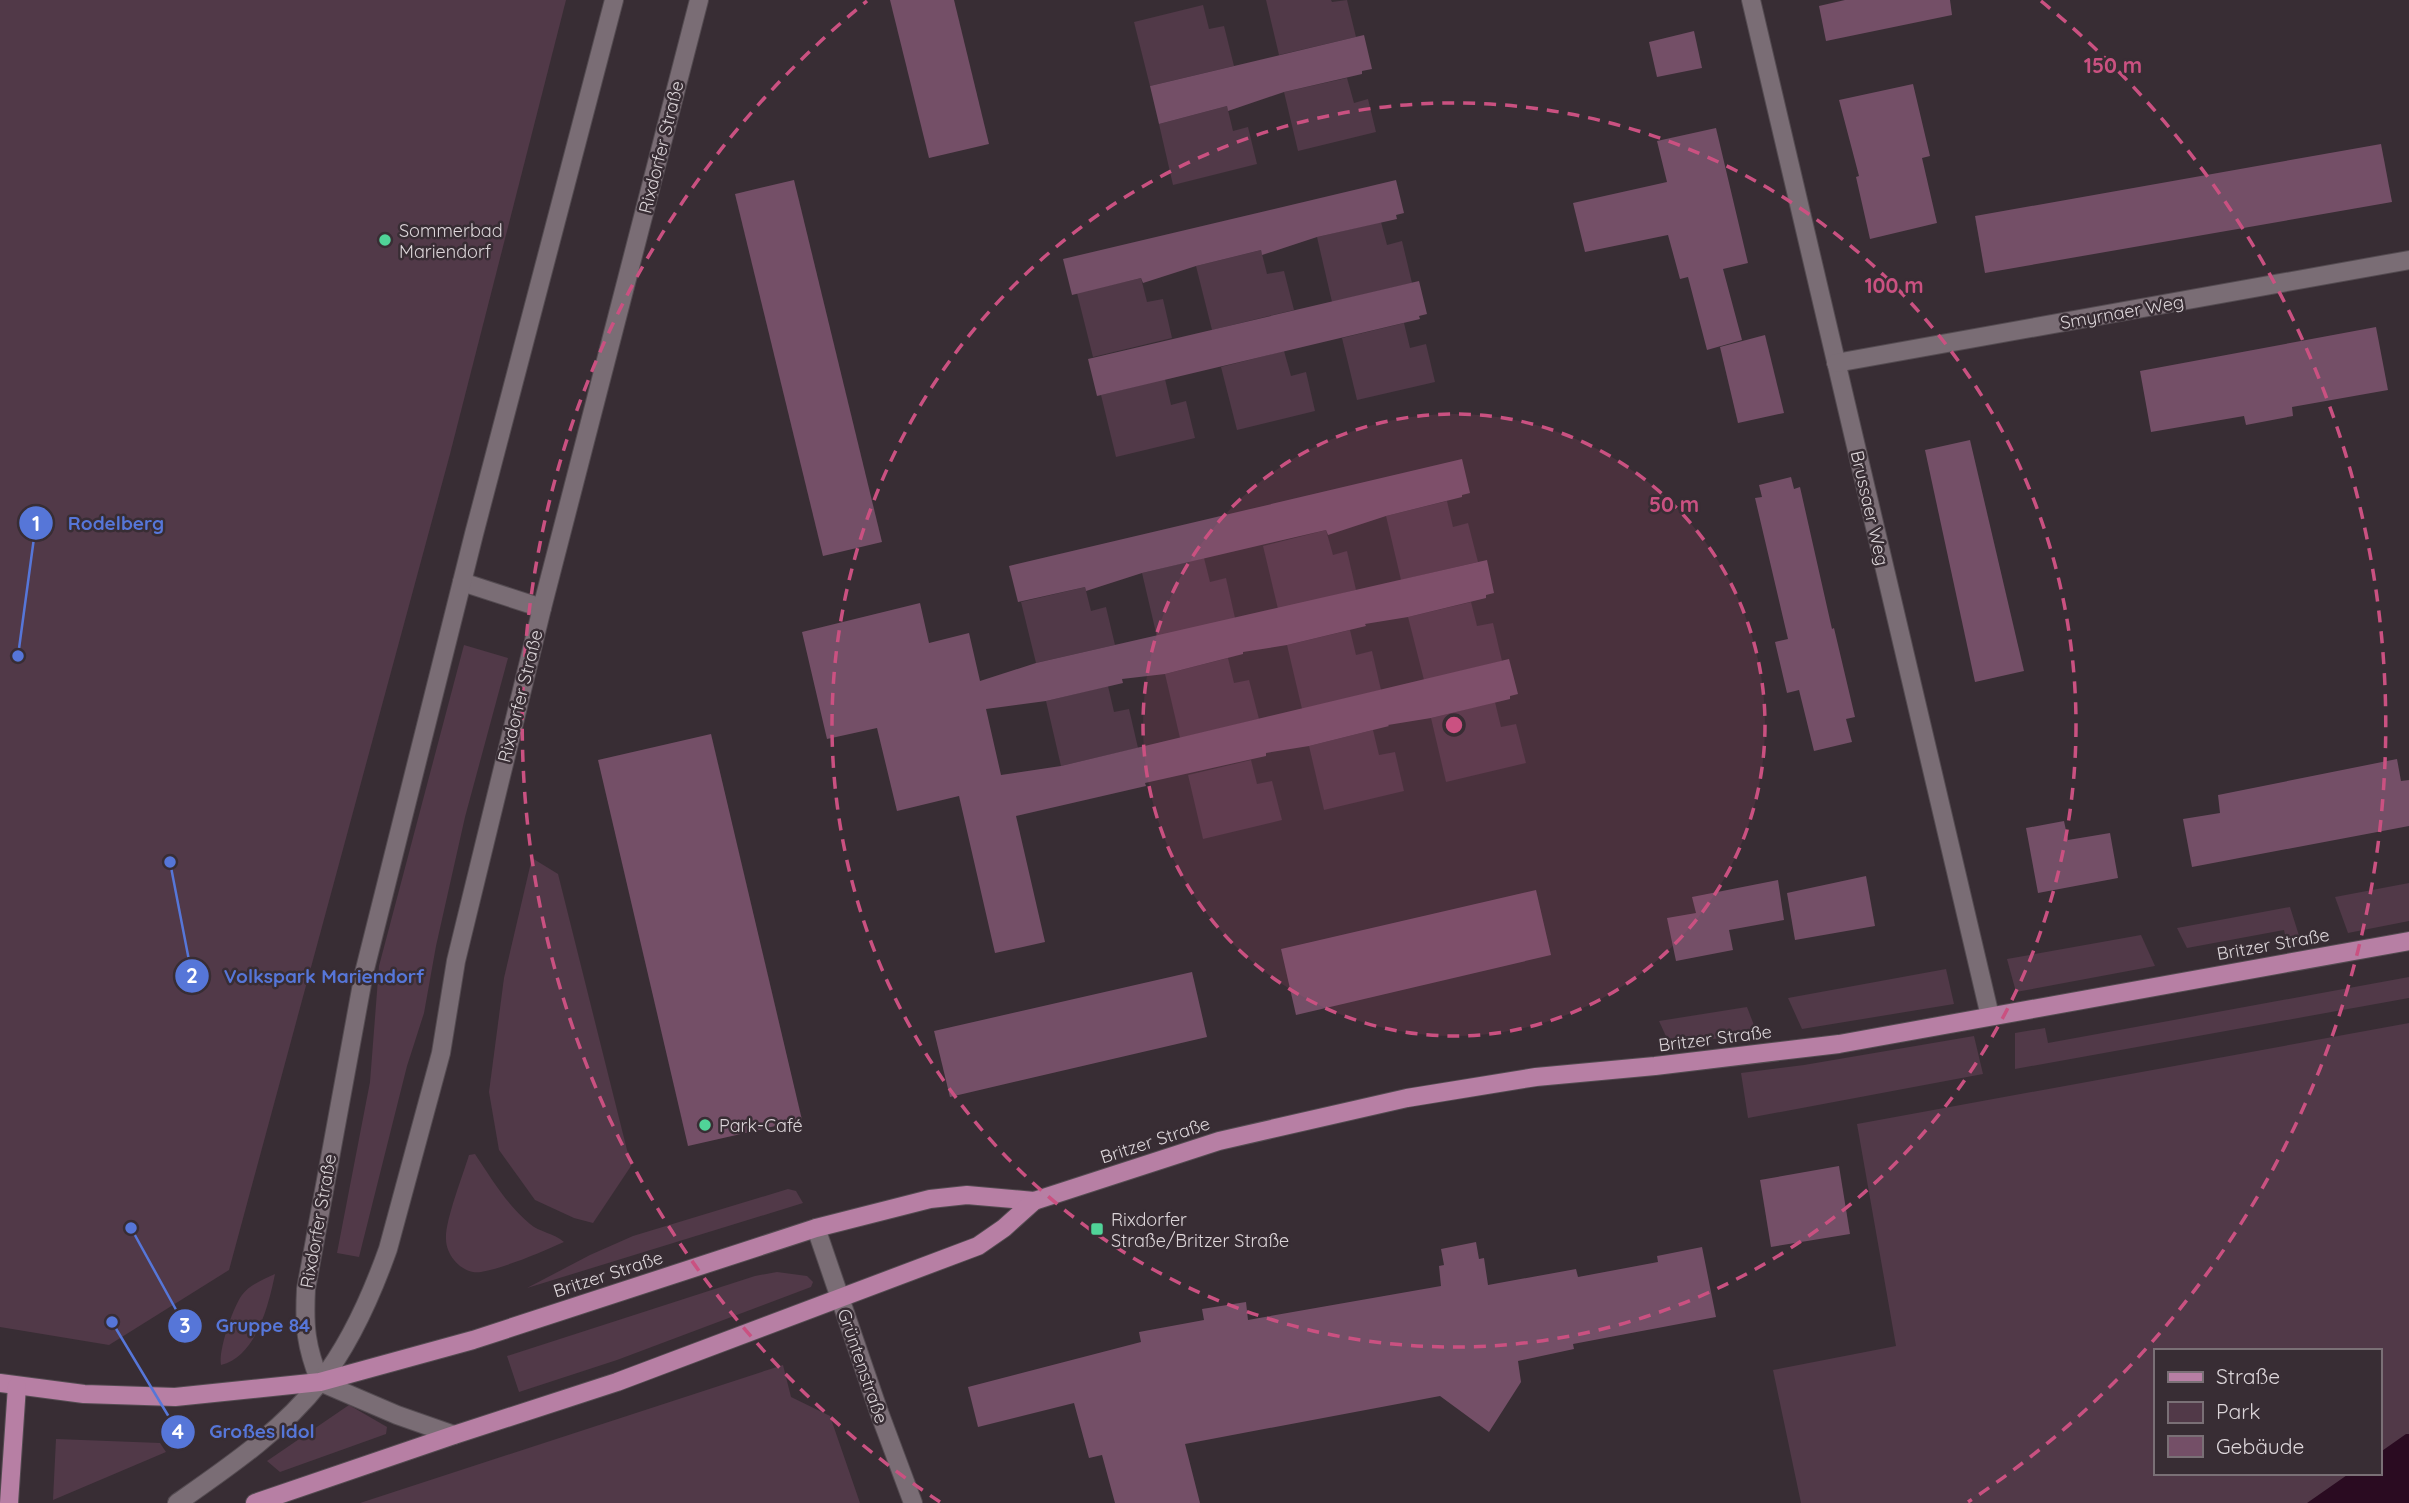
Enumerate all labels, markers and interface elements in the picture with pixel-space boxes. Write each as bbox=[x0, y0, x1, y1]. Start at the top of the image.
text: 150 m bbox=[2084, 52, 2142, 78]
street label: Rixdorfer Straße bbox=[633, 78, 689, 216]
place label: Sommerbad Mariendorf bbox=[399, 219, 503, 263]
marker: Sommerbad Mariendorf bbox=[377, 232, 393, 248]
text: 100 m bbox=[1864, 272, 1924, 298]
street label: Smyrnaer Weg bbox=[2058, 290, 2186, 334]
street label: Brussaer Weg bbox=[1846, 448, 1894, 568]
text: 50 m bbox=[1649, 491, 1699, 517]
callout: Rodelberg bbox=[19, 503, 178, 543]
text: 1 bbox=[32, 510, 40, 536]
text: Rodelberg bbox=[68, 511, 164, 535]
street label: Rixdorfer Straße bbox=[492, 627, 548, 765]
centre of rings bbox=[1442, 713, 1466, 737]
street label: Britzer Straße bbox=[2215, 923, 2331, 965]
callout: Volkspark Mariendorf bbox=[175, 956, 438, 996]
text: 2 bbox=[186, 962, 198, 988]
text: Volkspark Mariendorf bbox=[224, 964, 425, 988]
street label: Britzer Straße bbox=[1657, 1020, 1773, 1056]
street label: Britzer Straße bbox=[1097, 1111, 1213, 1169]
place label: Park-Café bbox=[719, 1114, 803, 1137]
marker: Park-Café bbox=[697, 1117, 713, 1133]
street label: Rixdorfer Straße bbox=[295, 1152, 341, 1290]
place label: Rixdorfer Straße/Britzer Straße bbox=[1111, 1208, 1289, 1252]
marker: Rixdorfer Straße/Britzer Straße bbox=[1089, 1221, 1105, 1237]
street label: Britzer Straße bbox=[550, 1245, 666, 1303]
callout: Gruppe 84 bbox=[167, 1306, 325, 1346]
street label: Grüntenstraße bbox=[833, 1306, 893, 1426]
text: 3 bbox=[179, 1312, 191, 1338]
text: Gruppe 84 bbox=[216, 1313, 310, 1337]
legend bbox=[2154, 1349, 2381, 1475]
text: Straße bbox=[2216, 1363, 2280, 1389]
text: Park bbox=[2216, 1398, 2260, 1424]
callout: Großes Idol bbox=[161, 1412, 329, 1452]
text: 4 bbox=[172, 1418, 184, 1444]
text: Großes Idol bbox=[209, 1419, 315, 1443]
text: Gebäude bbox=[2216, 1433, 2304, 1459]

